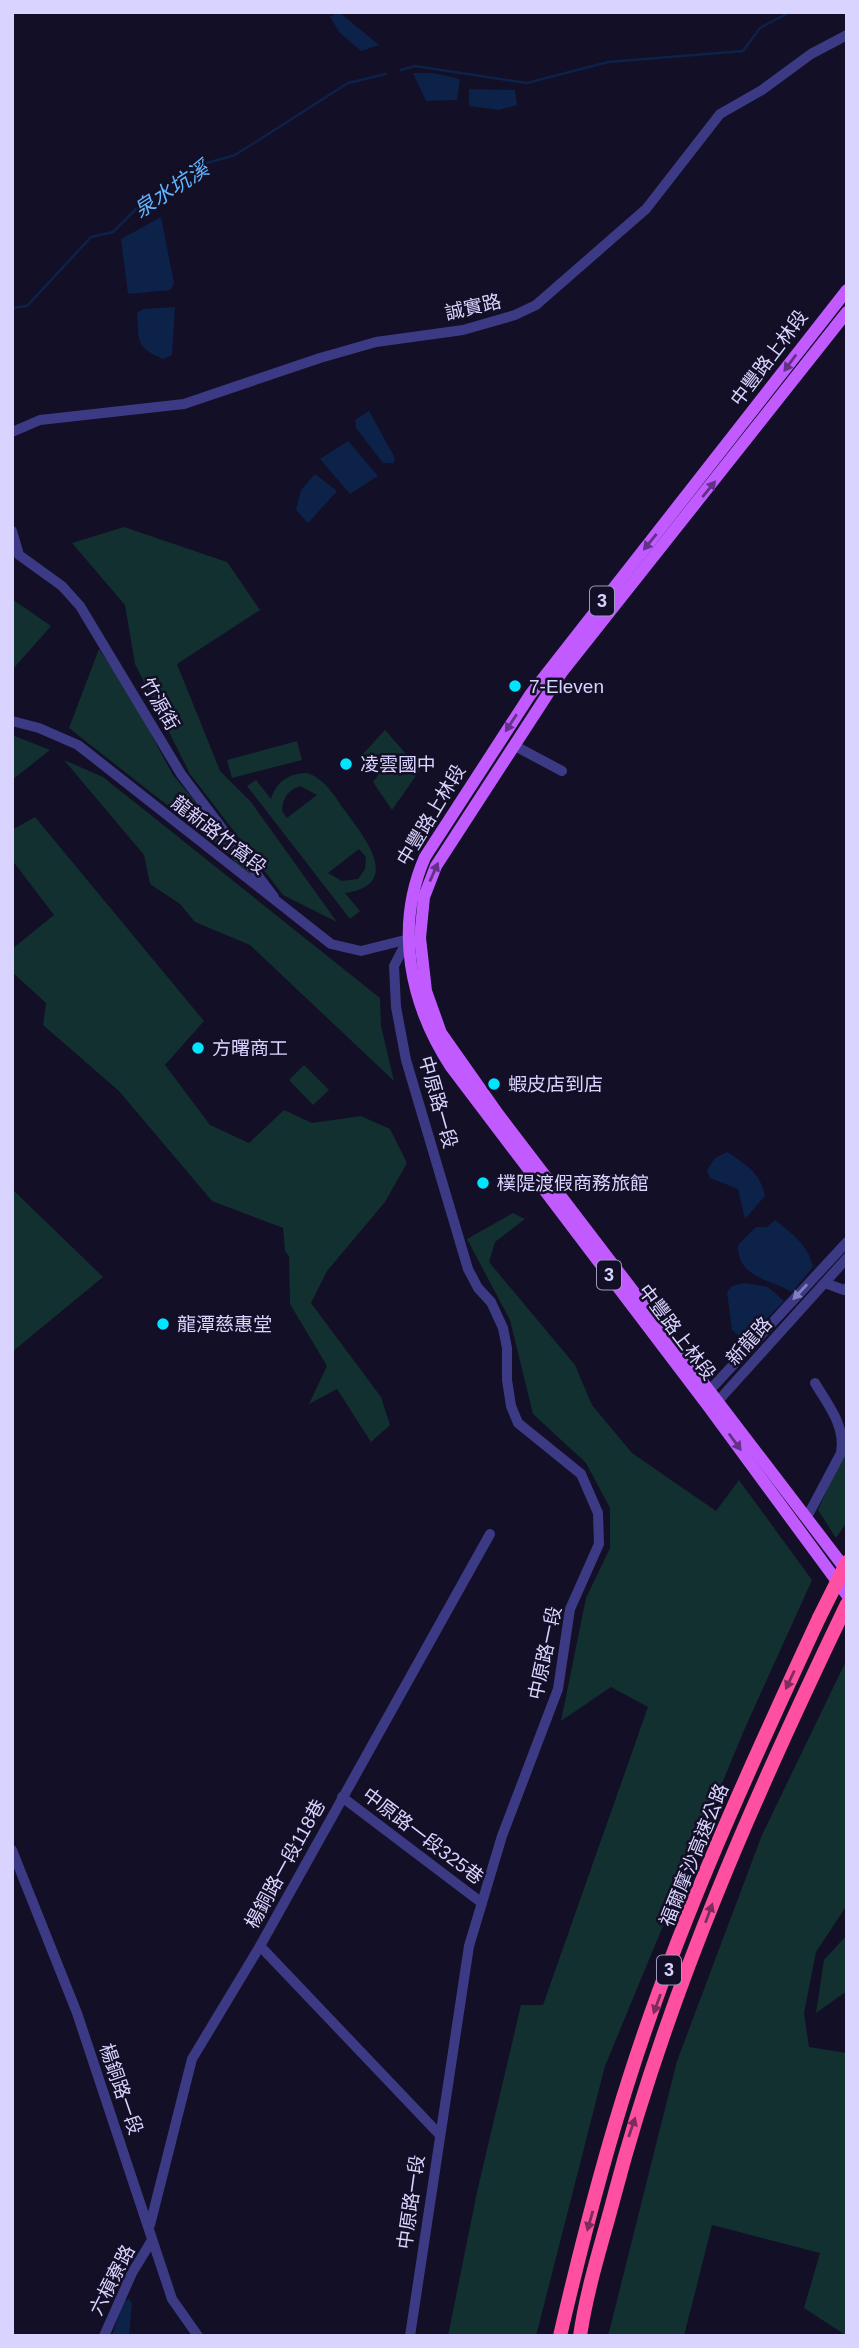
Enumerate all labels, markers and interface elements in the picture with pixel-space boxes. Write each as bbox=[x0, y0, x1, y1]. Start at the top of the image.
water label: 泉水坑溪 bbox=[130, 155, 215, 222]
street label: 誠實路 bbox=[443, 290, 503, 324]
street label: 中豐路上林段 bbox=[726, 306, 812, 410]
one-way arrow bbox=[783, 354, 797, 372]
one-way arrow bbox=[701, 480, 716, 498]
one-way arrow bbox=[643, 534, 658, 551]
road number: 3 bbox=[590, 586, 614, 616]
street label: 竹源街 bbox=[137, 674, 183, 734]
place label: 7-Eleven bbox=[529, 676, 604, 697]
marker: 7-Eleven bbox=[507, 678, 523, 694]
one-way arrow bbox=[505, 713, 518, 732]
place label: 凌雲國中 bbox=[360, 754, 436, 775]
marker: 凌雲國中 bbox=[338, 756, 354, 772]
street label: 中豐路上林段 bbox=[393, 761, 469, 869]
street label: 龍新路竹窩段 bbox=[168, 792, 270, 878]
one-way arrow bbox=[428, 862, 440, 882]
place label: 方曙商工 bbox=[212, 1038, 288, 1059]
marker: 方曙商工 bbox=[190, 1040, 206, 1056]
street label: 中原路一段 bbox=[415, 1053, 461, 1151]
place label: 蝦皮店到店 bbox=[508, 1074, 603, 1095]
marker: 蝦皮店到店 bbox=[486, 1076, 502, 1092]
place label: 樸隄渡假商務旅館 bbox=[497, 1173, 649, 1194]
marker: 樸隄渡假商務旅館 bbox=[475, 1175, 491, 1191]
road number: 3 bbox=[597, 1260, 621, 1290]
street label: 中豐路上林段 bbox=[634, 1280, 720, 1384]
one-way arrow bbox=[793, 1283, 809, 1300]
street label: 新龍路 bbox=[722, 1313, 776, 1369]
place label: 龍潭慈惠堂 bbox=[177, 1314, 272, 1335]
marker: 龍潭慈惠堂 bbox=[155, 1316, 171, 1332]
one-way arrow bbox=[728, 1433, 742, 1451]
street label: 中原路一段 bbox=[525, 1604, 565, 1702]
one-way arrow bbox=[784, 1670, 796, 1690]
street label: 福爾摩沙高速公路 bbox=[656, 1781, 732, 1929]
street label: 中原路一段325巷 bbox=[358, 1784, 488, 1888]
street label: 楊銅路一段118巷 bbox=[241, 1796, 329, 1932]
one-way arrow bbox=[703, 1902, 714, 1923]
road number: 3 bbox=[657, 1956, 681, 1984]
one-way arrow bbox=[651, 1993, 662, 2014]
street label: 楊銅路一段 bbox=[96, 2041, 146, 2137]
one-way arrow bbox=[627, 2117, 638, 2138]
street label: 中原路一段 bbox=[394, 2153, 428, 2251]
one-way arrow bbox=[584, 2211, 594, 2232]
street label: 六槓寮路 bbox=[85, 2241, 139, 2319]

